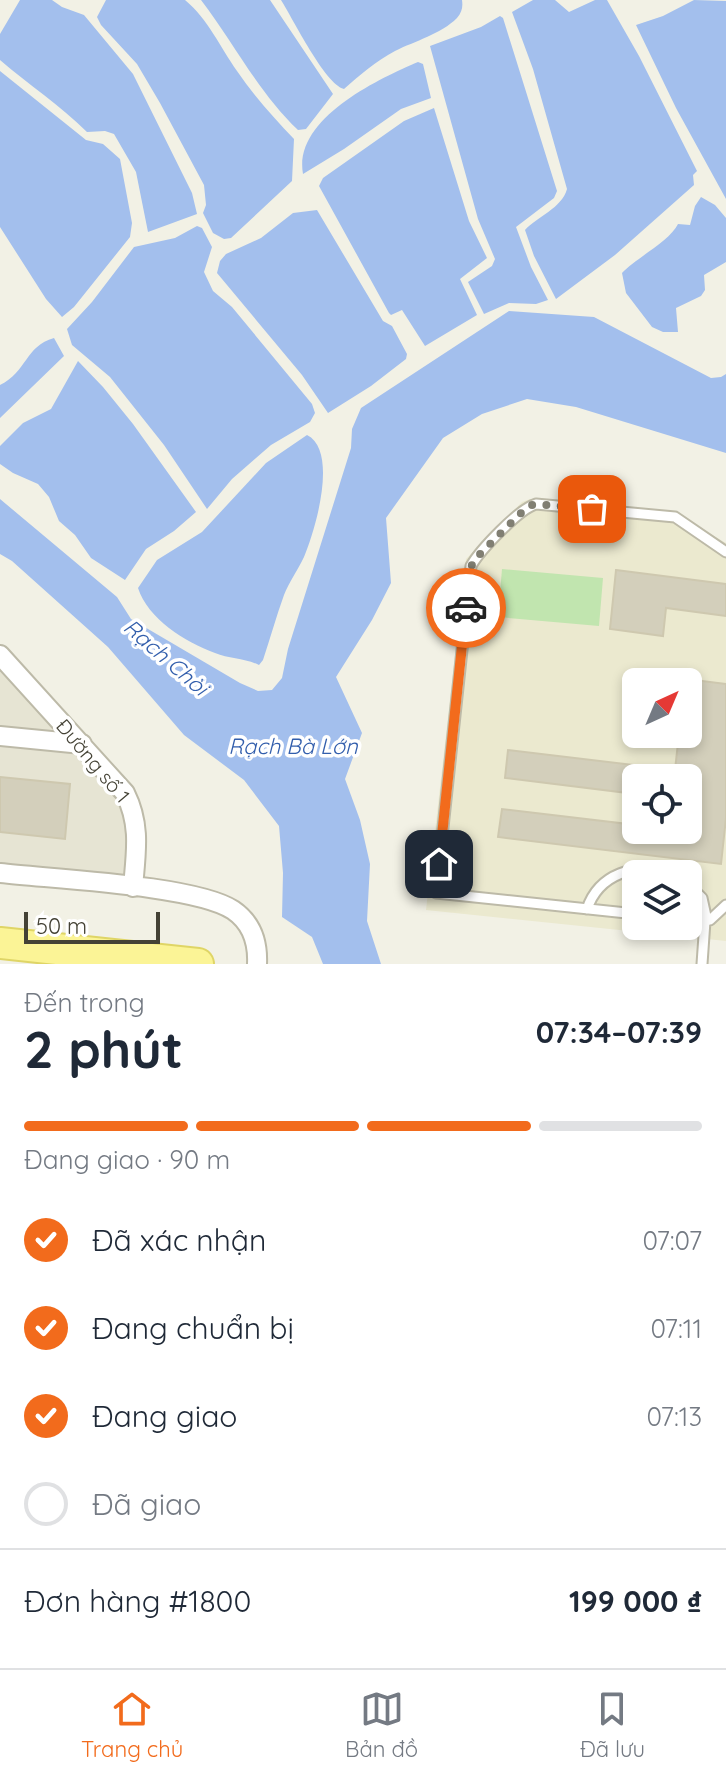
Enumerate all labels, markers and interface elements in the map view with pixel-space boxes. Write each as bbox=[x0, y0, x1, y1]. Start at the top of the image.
pin bbox=[558, 475, 626, 543]
icon: bag bbox=[570, 487, 614, 531]
courier bbox=[426, 568, 506, 648]
icon: car bbox=[444, 586, 488, 630]
water label: Rạch Chòi bbox=[118, 613, 216, 703]
north arrow bbox=[622, 668, 702, 748]
map controls bbox=[622, 668, 702, 940]
street label: Đường số 1 bbox=[51, 714, 136, 808]
water label: Rạch Bà Lớn bbox=[228, 732, 359, 760]
button: locate bbox=[622, 764, 702, 844]
pin bbox=[405, 830, 473, 898]
icon: home bbox=[417, 842, 461, 886]
button: layers bbox=[622, 860, 702, 940]
scale bar bbox=[24, 908, 160, 944]
text: 50 m bbox=[36, 912, 87, 940]
text: Đến trong bbox=[24, 986, 145, 1019]
text: 07:34–07:39 bbox=[536, 1013, 702, 1051]
text: 2 phút bbox=[24, 1016, 183, 1081]
text: Đang giao · 90 m bbox=[24, 1143, 230, 1176]
icon: check bbox=[24, 1218, 68, 1262]
text: Đã xác nhận bbox=[92, 1221, 266, 1259]
text: 07:07 bbox=[642, 1224, 702, 1257]
icon: check bbox=[24, 1306, 68, 1350]
text: Đang chuẩn bị bbox=[92, 1309, 294, 1347]
text: 07:11 bbox=[651, 1312, 702, 1345]
icon: check bbox=[24, 1394, 68, 1438]
text: Đang giao bbox=[92, 1397, 237, 1435]
text: 07:13 bbox=[647, 1400, 702, 1433]
text: Đã giao bbox=[92, 1485, 201, 1523]
text: Đơn hàng #1800 bbox=[24, 1582, 251, 1620]
text: 199 000 ₫ bbox=[569, 1582, 702, 1620]
tab: Trang chủ bbox=[81, 1687, 183, 1763]
tab: Bản đồ bbox=[345, 1687, 418, 1763]
tab: Đã lưu bbox=[580, 1687, 645, 1763]

